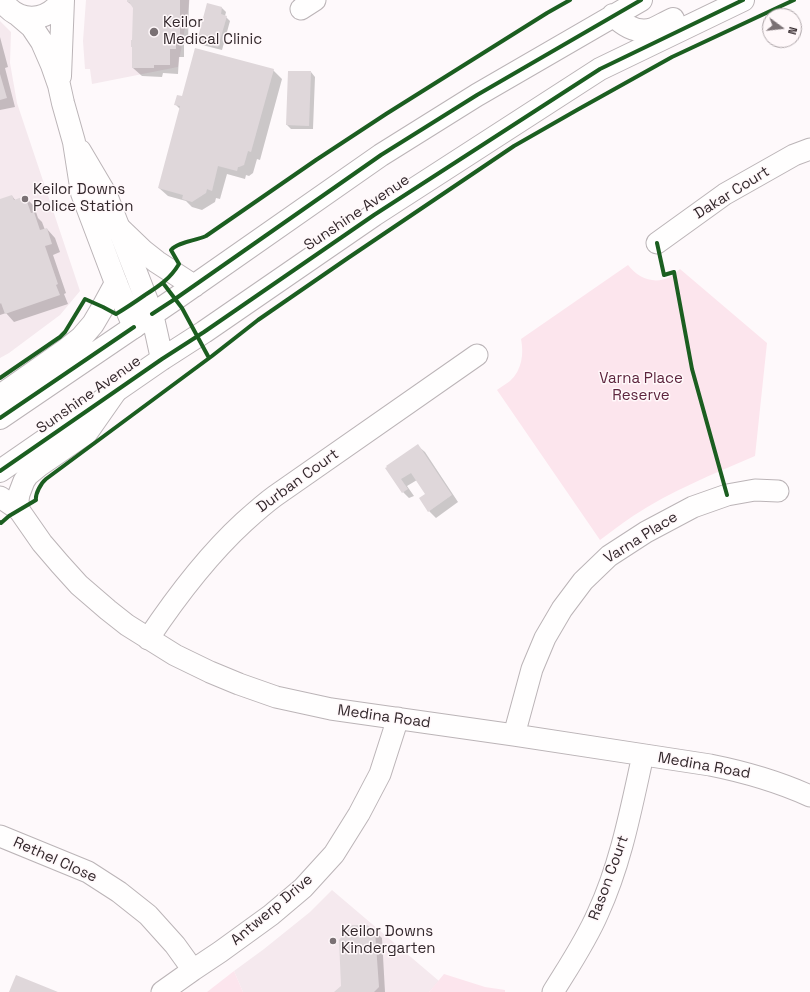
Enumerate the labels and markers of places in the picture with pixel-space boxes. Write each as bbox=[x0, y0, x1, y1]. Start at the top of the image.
place label: Keilor Medical Clinic bbox=[163, 14, 262, 49]
marker: Keilor Medical Clinic bbox=[148, 26, 160, 38]
place label: Keilor Downs Police Station bbox=[33, 181, 133, 216]
marker: Keilor Downs Police Station bbox=[20, 194, 30, 204]
place label: Keilor Downs Kindergarten bbox=[341, 923, 436, 958]
marker: Keilor Downs Kindergarten bbox=[328, 936, 338, 946]

